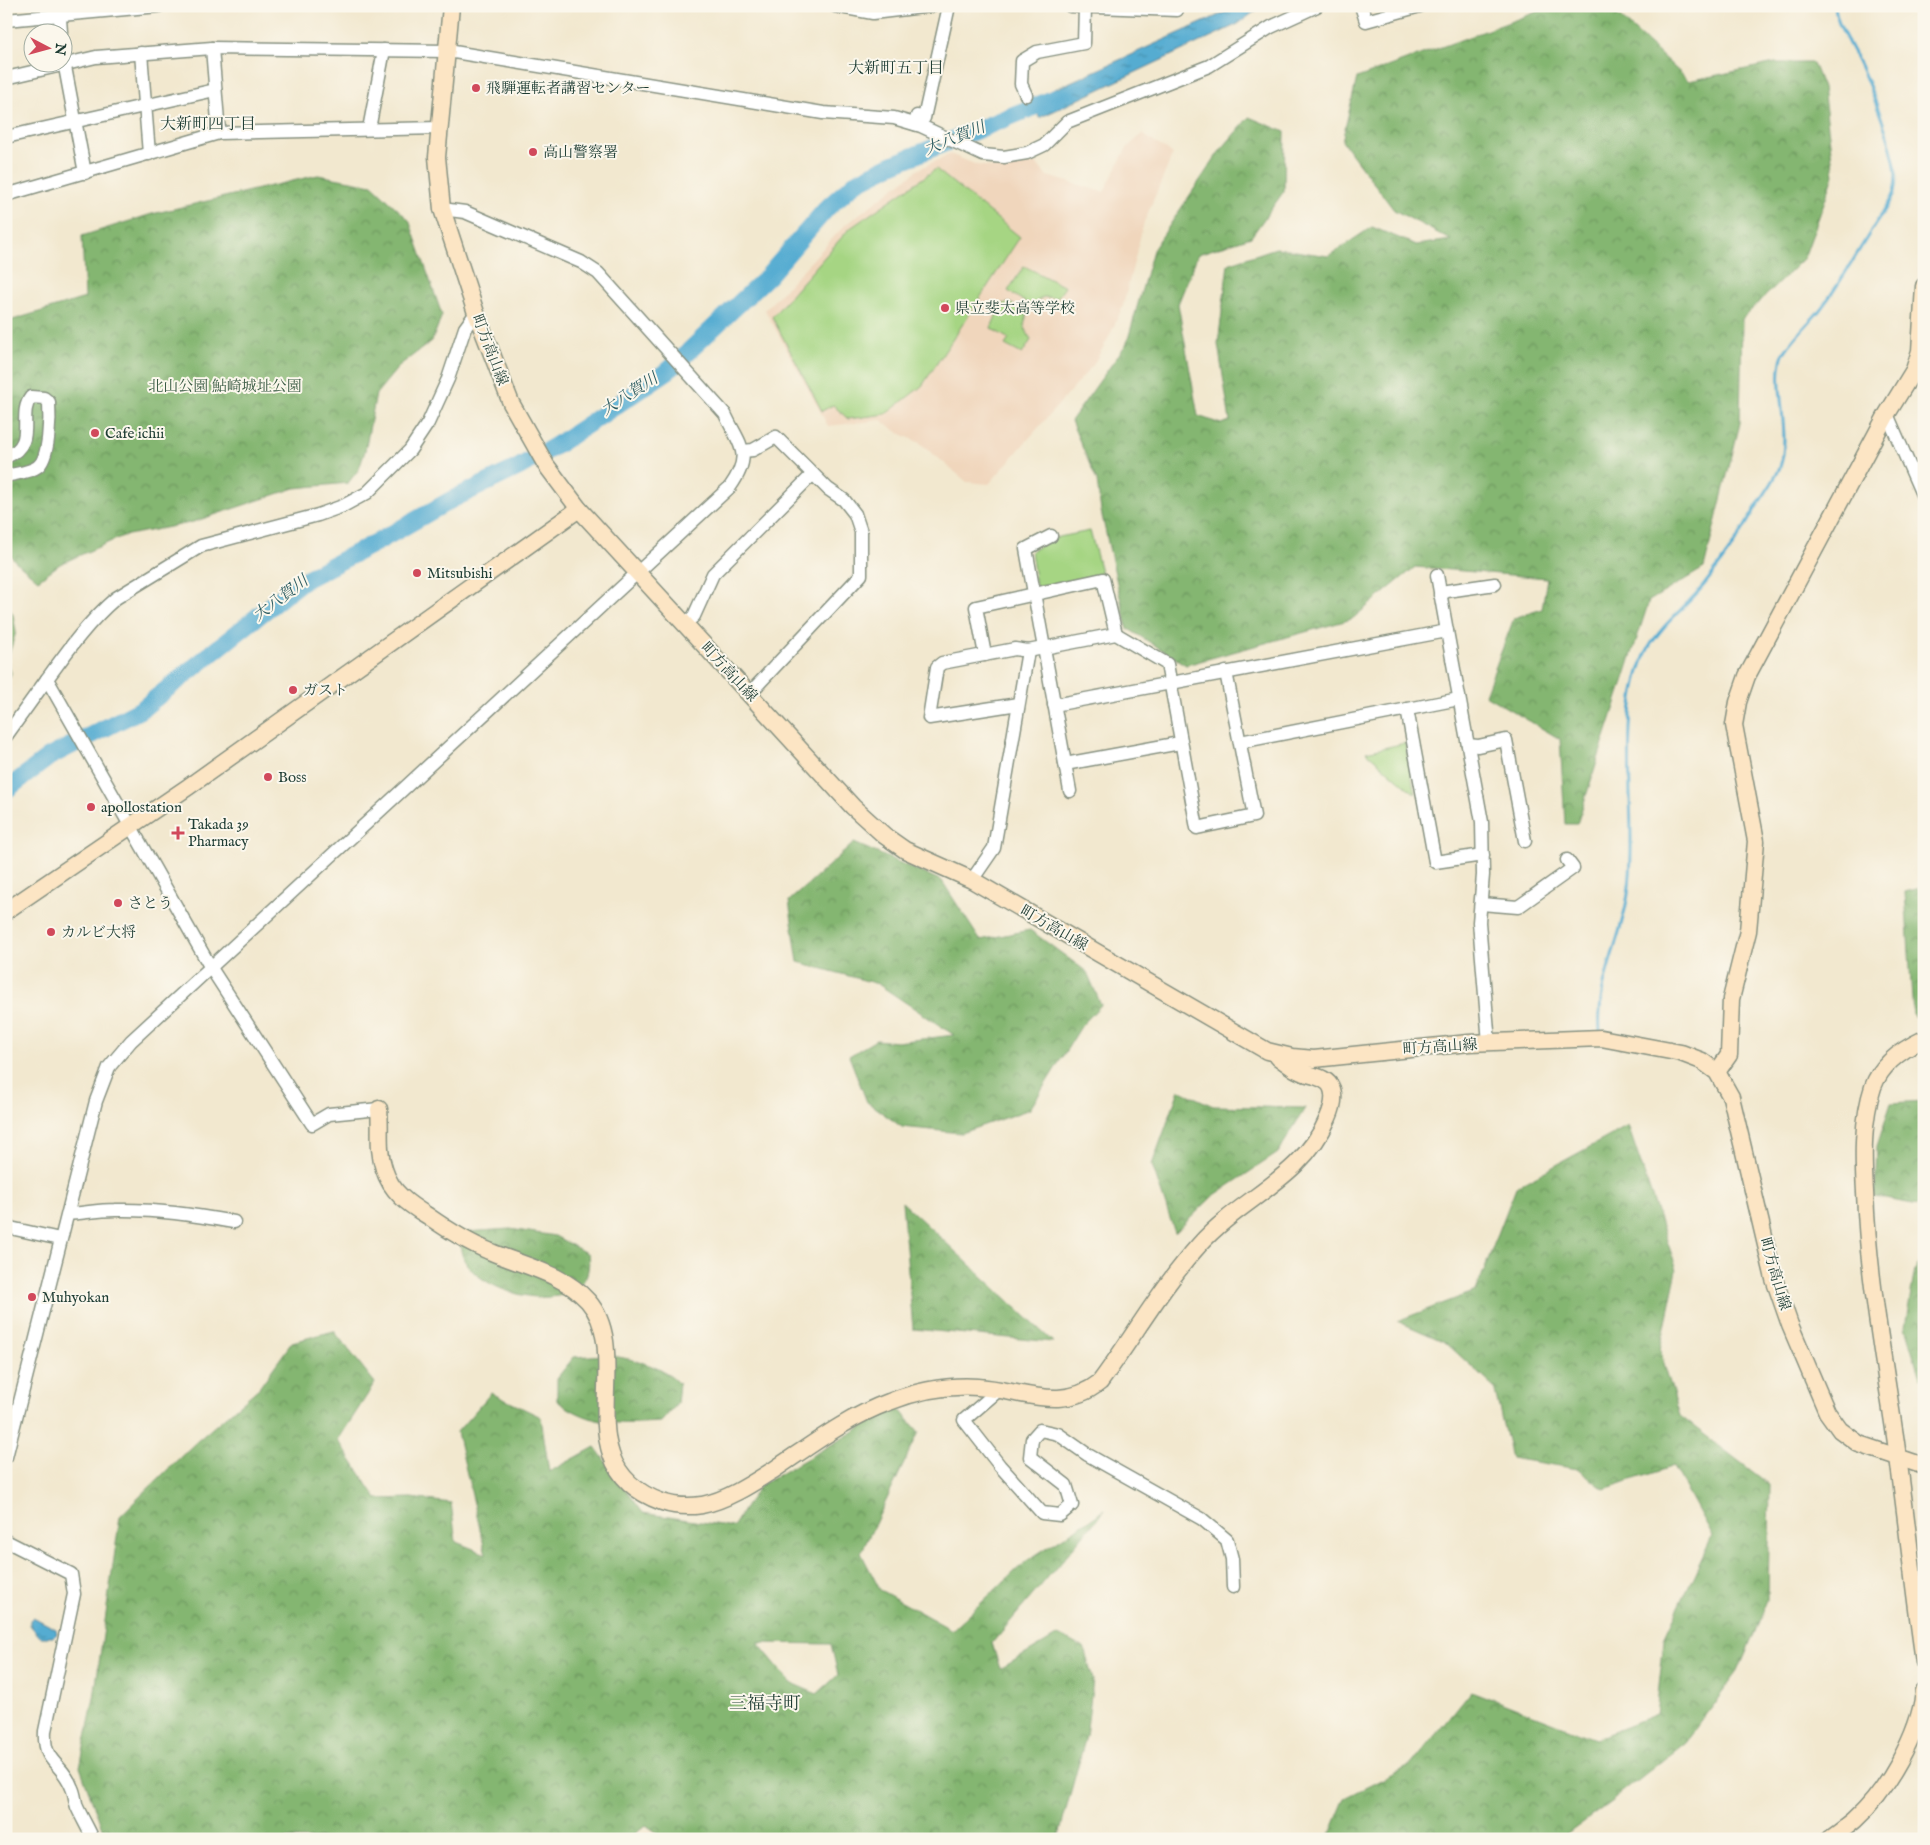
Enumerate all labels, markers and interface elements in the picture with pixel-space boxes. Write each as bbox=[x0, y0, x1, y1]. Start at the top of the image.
north arrow bbox=[22, 22, 72, 72]
text: N bbox=[50, 41, 70, 56]
district label: 大新町五丁目 bbox=[848, 59, 944, 79]
place label: 飛騨運転者講習センター bbox=[486, 79, 650, 98]
marker: 飛騨運転者講習センター bbox=[470, 82, 482, 94]
district label: 大新町四丁目 bbox=[160, 115, 256, 135]
water label: 大八賀川 bbox=[922, 117, 990, 160]
place label: 高山警察署 bbox=[543, 143, 618, 162]
marker: 高山警察署 bbox=[527, 146, 539, 158]
place label: 県立斐太高等学校 bbox=[955, 299, 1075, 318]
marker: 県立斐太高等学校 bbox=[939, 302, 951, 314]
street label: 町方高山線 bbox=[468, 312, 512, 388]
water label: 大八賀川 bbox=[598, 368, 664, 421]
park label: 北山公園 鮎崎城址公園 bbox=[148, 377, 302, 396]
place label: Cafe ichii bbox=[105, 424, 164, 443]
marker: Cafe ichii bbox=[89, 427, 101, 439]
place label: Mitsubishi bbox=[427, 564, 493, 583]
marker: Mitsubishi bbox=[411, 567, 423, 579]
water label: 大八賀川 bbox=[249, 571, 314, 626]
street label: 町方高山線 bbox=[696, 638, 762, 706]
place label: ガスト bbox=[303, 681, 348, 700]
marker: ガスト bbox=[287, 684, 299, 696]
place label: Boss bbox=[278, 768, 307, 787]
marker: Boss bbox=[262, 771, 274, 783]
place label: apollostation bbox=[101, 798, 182, 817]
marker: apollostation bbox=[85, 801, 97, 813]
place label: Takada 39 Pharmacy bbox=[188, 815, 249, 851]
marker: Takada 39 Pharmacy bbox=[172, 827, 184, 839]
place label: さとう bbox=[128, 894, 173, 913]
marker: さとう bbox=[112, 897, 124, 909]
street label: 町方高山線 bbox=[1017, 901, 1091, 955]
place label: カルビ大将 bbox=[61, 923, 136, 942]
marker: カルビ大将 bbox=[45, 926, 57, 938]
street label: 町方高山線 bbox=[1402, 1035, 1478, 1059]
street label: 町方高山線 bbox=[1756, 1235, 1794, 1313]
place label: Muhyokan bbox=[42, 1288, 109, 1307]
marker: Muhyokan bbox=[26, 1291, 38, 1303]
district label: 三福寺町 bbox=[729, 1693, 801, 1716]

